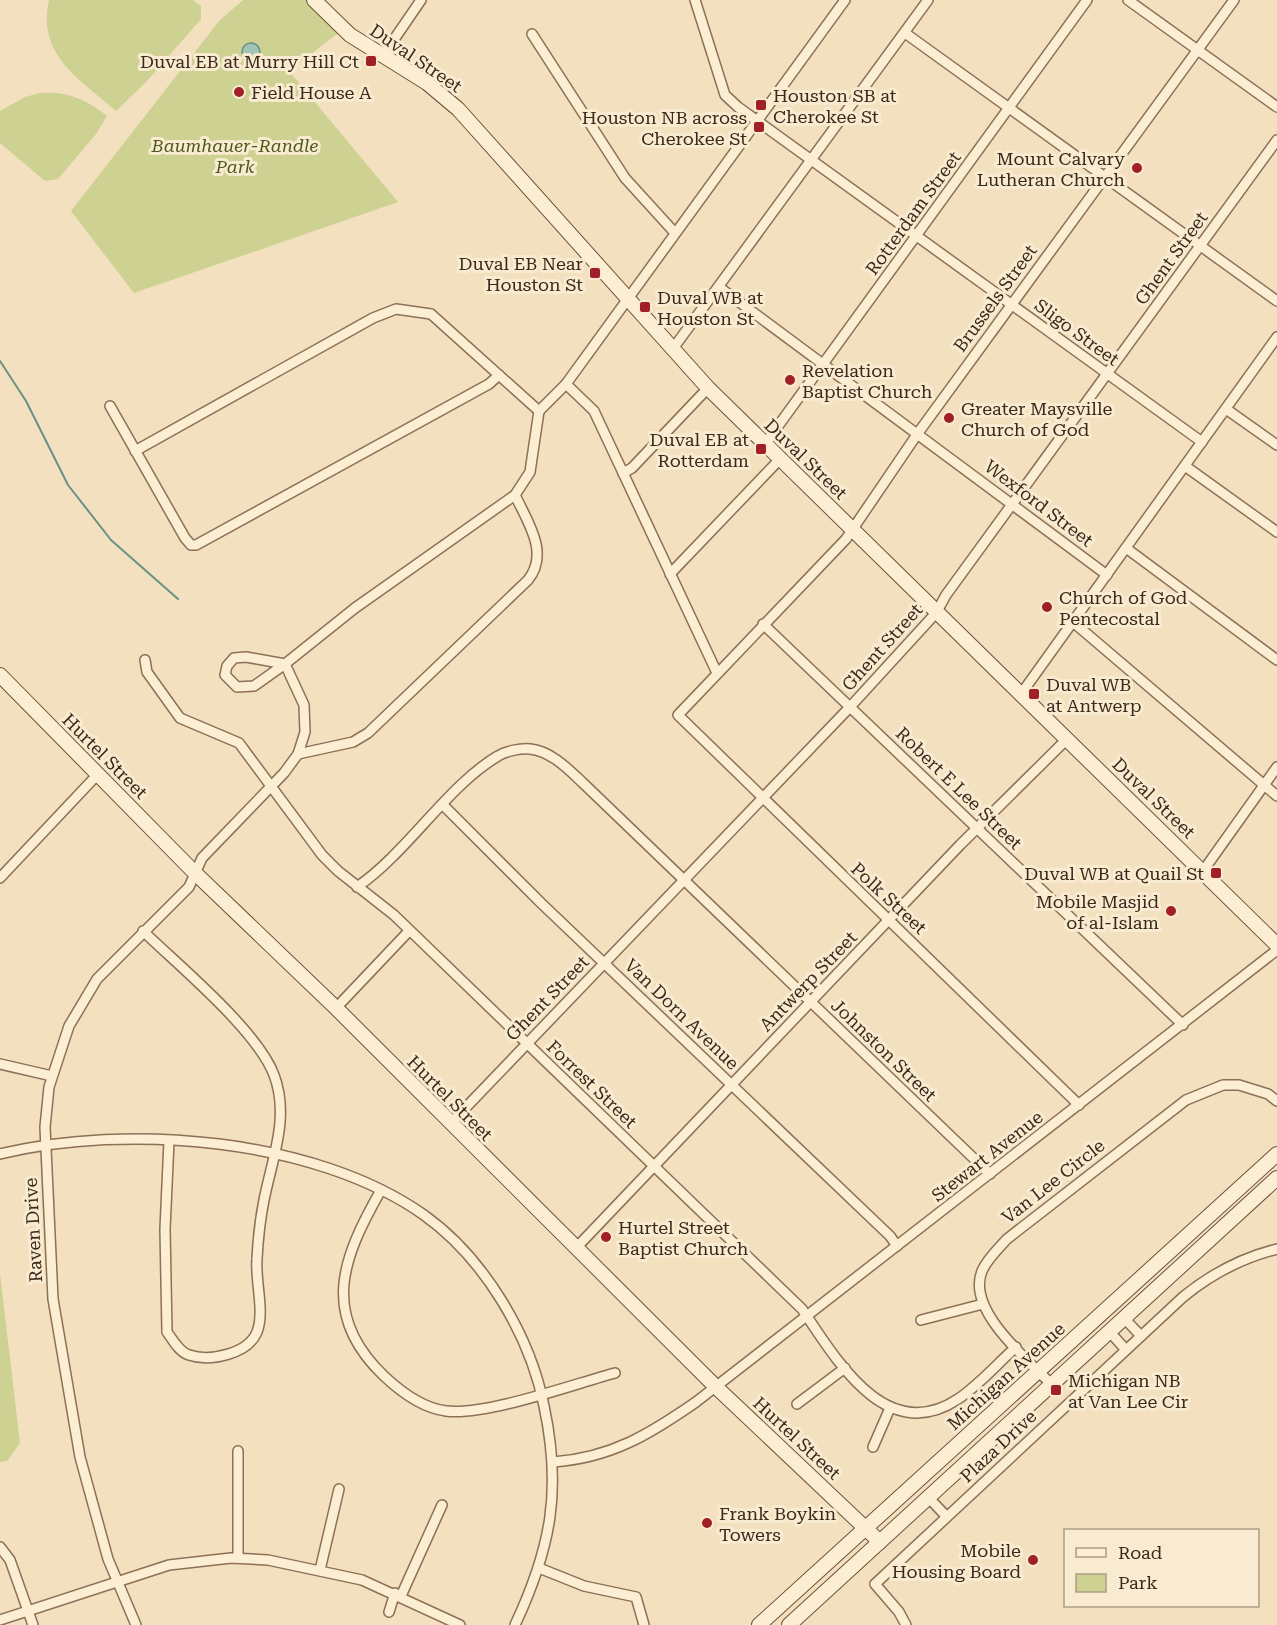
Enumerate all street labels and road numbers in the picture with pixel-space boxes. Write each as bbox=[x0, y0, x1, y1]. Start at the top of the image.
street label: Duval Street bbox=[366, 19, 466, 97]
street label: Rotterdam Street bbox=[861, 147, 965, 279]
street label: Ghent Street bbox=[1130, 207, 1212, 309]
street label: Brussels Street bbox=[949, 240, 1041, 356]
street label: Sligo Street bbox=[1031, 294, 1124, 370]
street label: Duval Street bbox=[760, 414, 852, 504]
street label: Wexford Street bbox=[981, 455, 1098, 551]
street label: Ghent Street bbox=[837, 599, 927, 695]
street label: Hurtel Street bbox=[58, 709, 152, 803]
street label: Robert E Lee Street bbox=[892, 722, 1027, 854]
street label: Duval Street bbox=[1108, 753, 1200, 843]
street label: Polk Street bbox=[847, 858, 931, 938]
street label: Antwerp Street bbox=[755, 926, 861, 1035]
street label: Ghent Street bbox=[501, 951, 593, 1045]
street label: Van Dorn Avenue bbox=[621, 954, 743, 1074]
street label: Johnston Street bbox=[827, 994, 941, 1106]
street label: Forrest Street bbox=[543, 1036, 642, 1132]
street label: Hurtel Street bbox=[403, 1051, 497, 1145]
street label: Stewart Avenue bbox=[927, 1106, 1047, 1206]
street label: Van Lee Circle bbox=[997, 1134, 1109, 1228]
street label: Raven Drive bbox=[20, 1177, 46, 1283]
street label: Michigan Avenue bbox=[943, 1318, 1069, 1434]
street label: Hurtel Street bbox=[749, 1392, 845, 1484]
street label: Plaza Drive bbox=[956, 1405, 1041, 1487]

